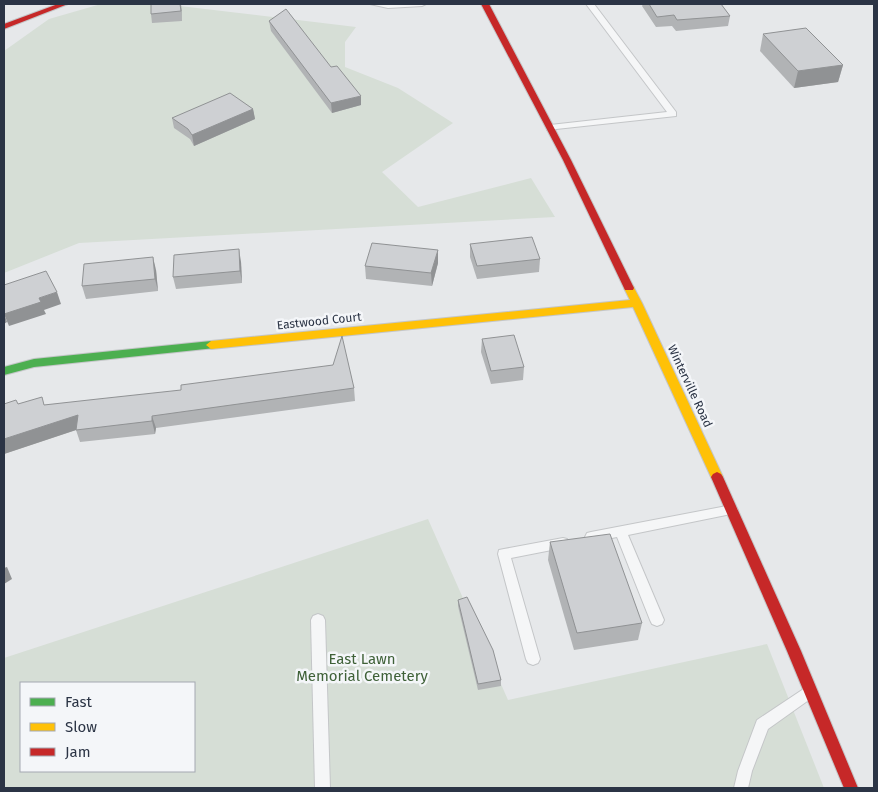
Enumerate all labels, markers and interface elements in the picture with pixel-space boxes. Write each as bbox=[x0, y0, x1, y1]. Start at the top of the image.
street label: Eastwood Court bbox=[276, 310, 363, 332]
street label: Winterville Road bbox=[665, 343, 715, 429]
park label: East Lawn Memorial Cemetery bbox=[296, 650, 428, 685]
legend bbox=[20, 682, 195, 772]
text: Fast bbox=[65, 693, 92, 711]
text: Slow bbox=[65, 718, 97, 736]
text: Jam bbox=[65, 743, 91, 761]

